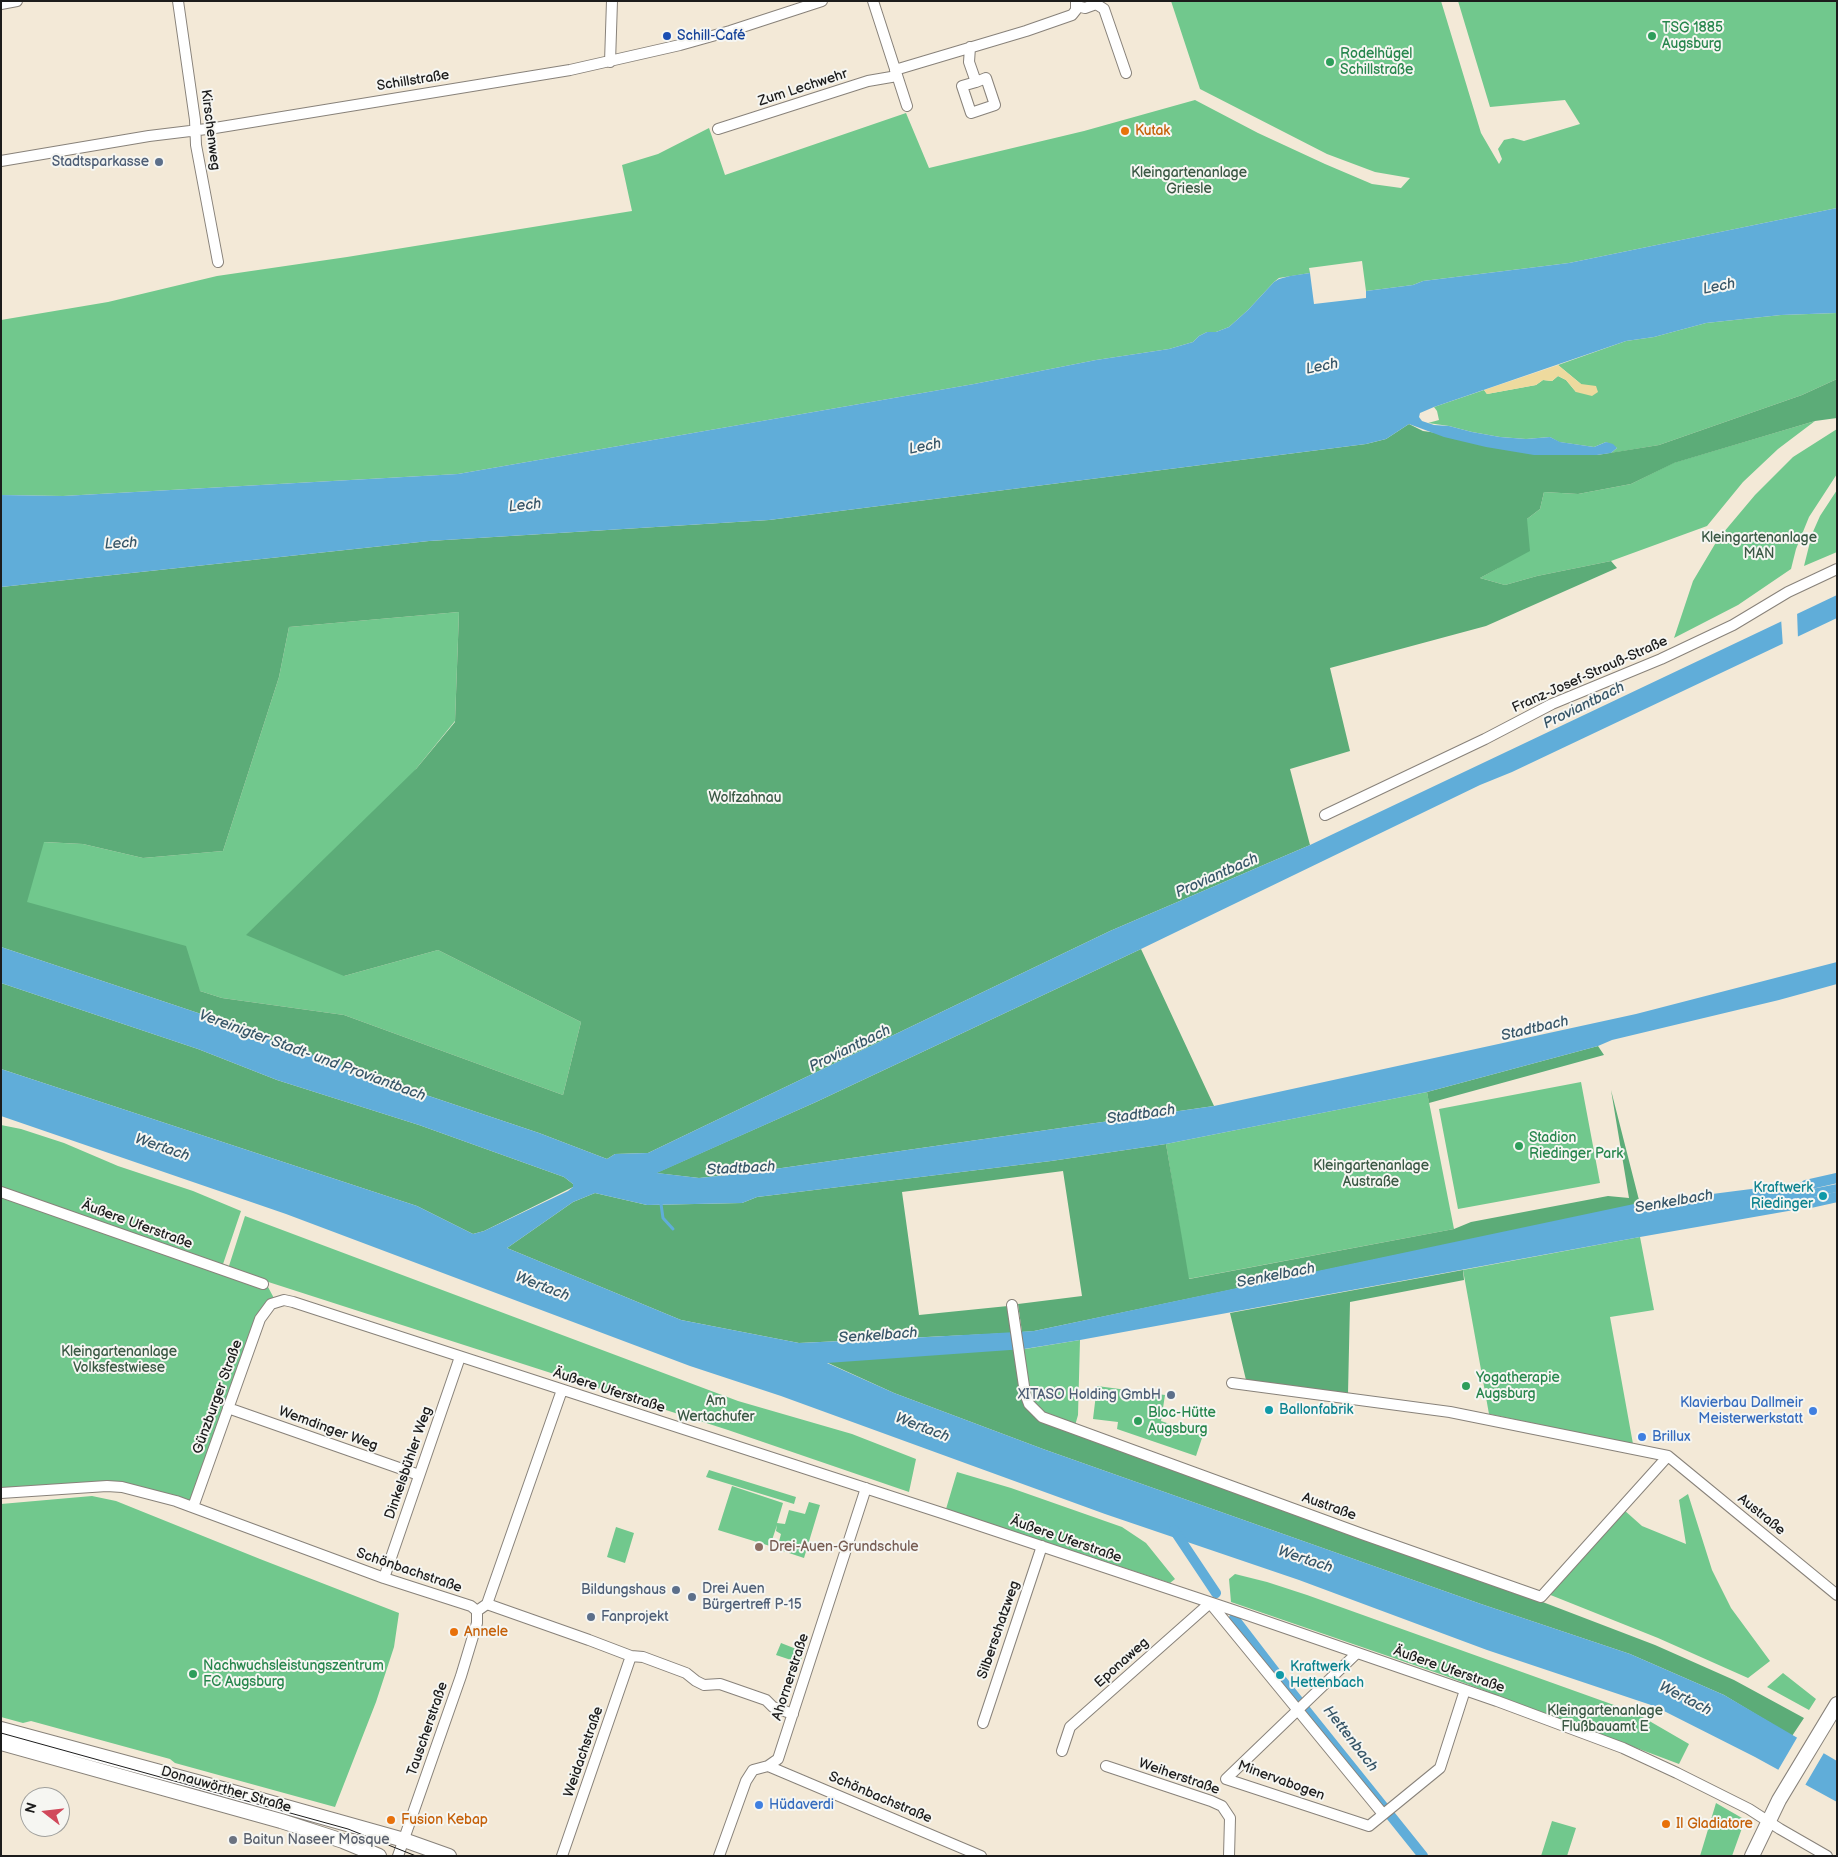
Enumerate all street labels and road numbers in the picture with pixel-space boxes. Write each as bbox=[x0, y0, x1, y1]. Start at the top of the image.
street label: Zum Lechwehr bbox=[756, 66, 850, 110]
street label: Schillstraße bbox=[376, 67, 450, 95]
street label: Kirschenweg bbox=[197, 89, 223, 171]
street label: Franz-Josef-Strauß-Straße bbox=[1510, 633, 1670, 717]
street label: Äußere Uferstraße bbox=[79, 1197, 195, 1253]
street label: Günzburger Straße bbox=[190, 1338, 246, 1456]
street label: Äußere Uferstraße bbox=[551, 1365, 667, 1417]
street label: Wemdinger Weg bbox=[276, 1403, 380, 1455]
street label: Dinkelsbühler Weg bbox=[382, 1404, 436, 1522]
street label: Austraße bbox=[1300, 1489, 1358, 1525]
street label: Austraße bbox=[1734, 1491, 1788, 1539]
street label: Äußere Uferstraße bbox=[1008, 1513, 1124, 1567]
street label: Schönbachstraße bbox=[354, 1545, 464, 1597]
street label: Silberschatzweg bbox=[974, 1579, 1024, 1681]
street label: Ahornerstraße bbox=[769, 1631, 813, 1723]
street label: Eponaweg bbox=[1092, 1634, 1152, 1692]
street label: Äußere Uferstraße bbox=[1391, 1643, 1507, 1697]
street label: Tauscherstraße bbox=[404, 1680, 452, 1778]
street label: Weidachstraße bbox=[561, 1704, 607, 1800]
street label: Weiherstraße bbox=[1136, 1755, 1222, 1799]
street label: Minervabogen bbox=[1235, 1758, 1327, 1804]
street label: Donauwörther Straße bbox=[159, 1763, 293, 1817]
street label: Schönbachstraße bbox=[826, 1769, 934, 1827]

